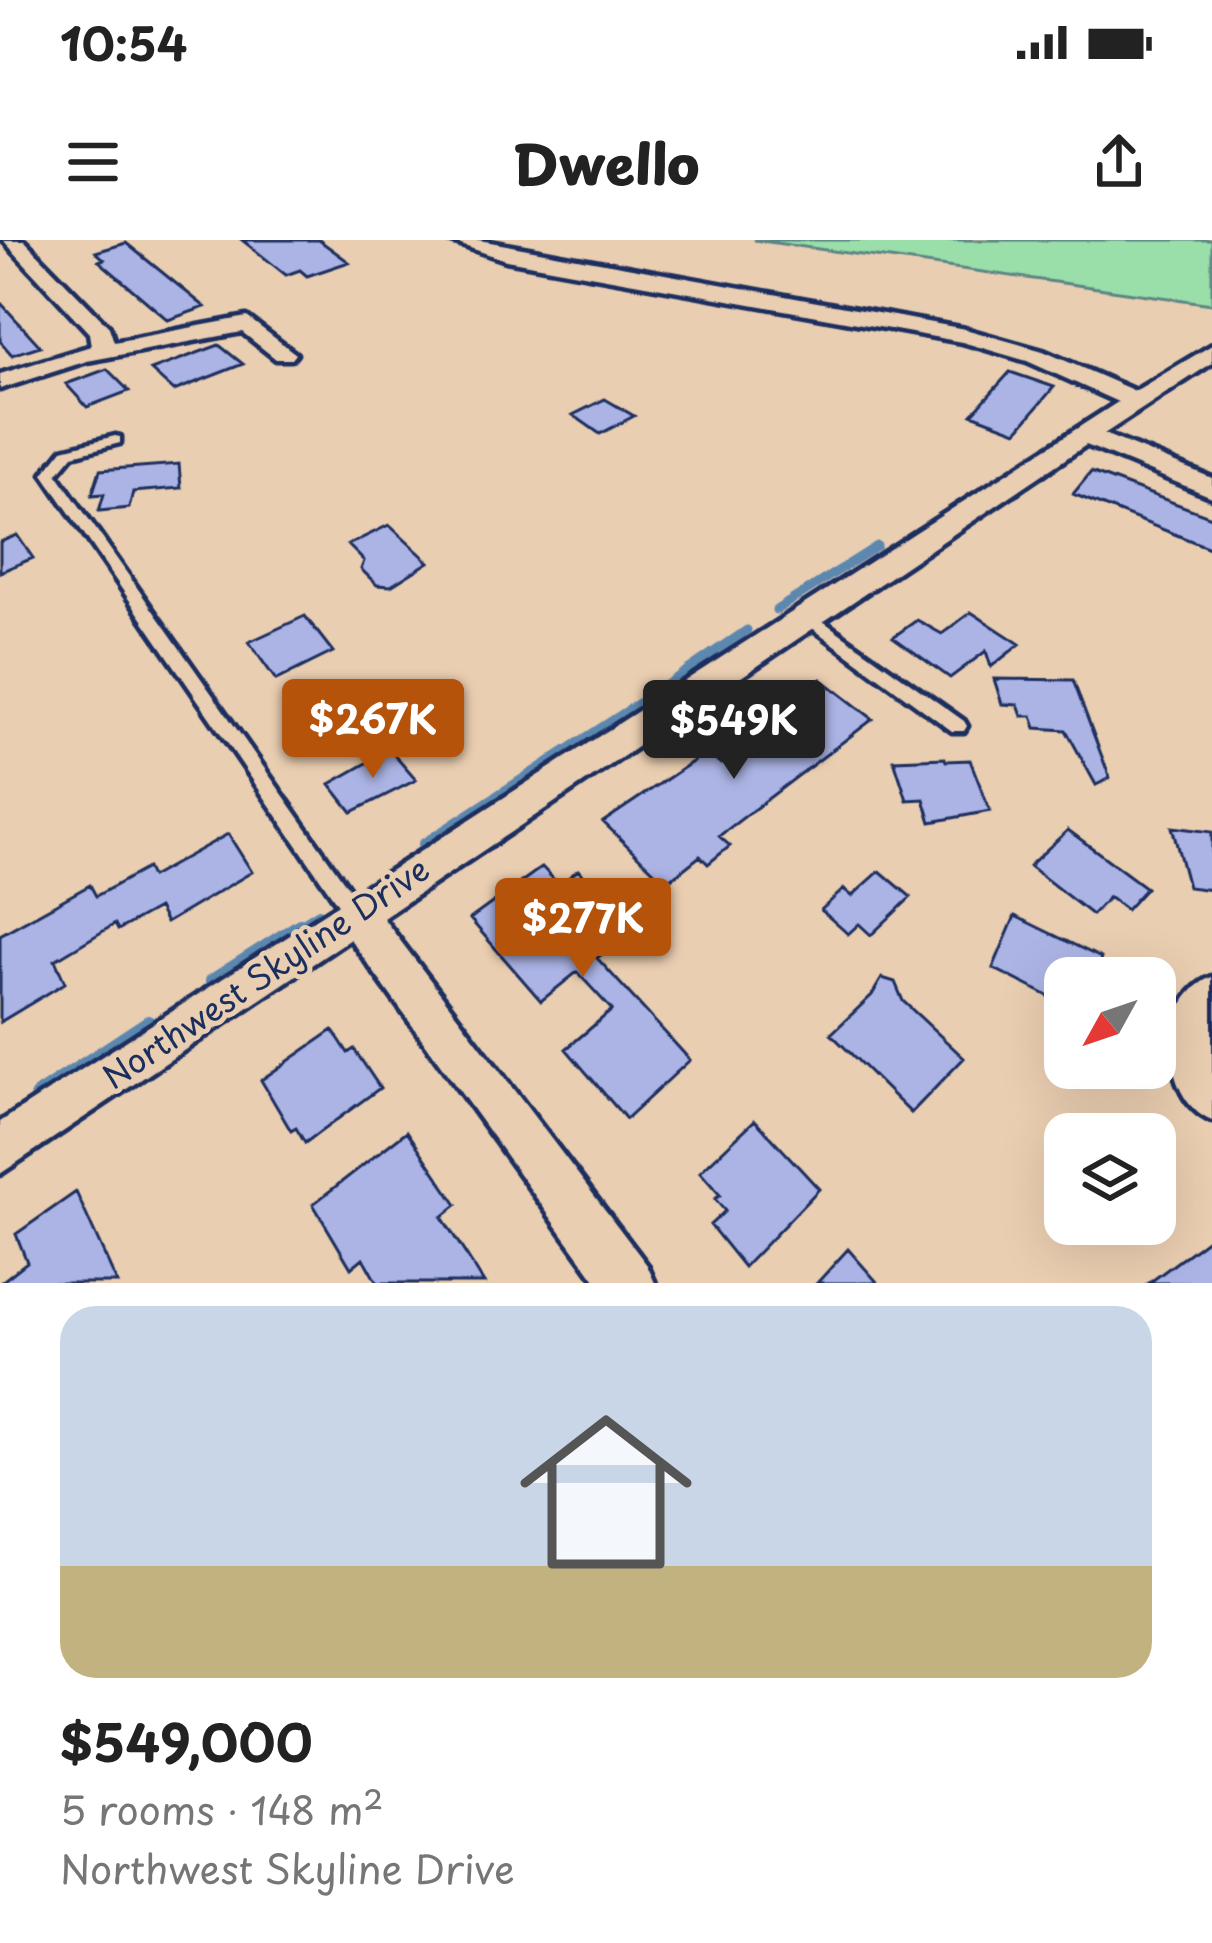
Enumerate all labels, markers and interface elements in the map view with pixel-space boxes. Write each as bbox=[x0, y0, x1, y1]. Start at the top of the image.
text: 10:54 bbox=[60, 8, 188, 76]
text: Dwello bbox=[513, 122, 699, 203]
icon: menu bbox=[60, 129, 126, 195]
icon: share bbox=[1086, 129, 1152, 195]
pin: $267K bbox=[289, 679, 457, 781]
pin: $549K bbox=[650, 680, 818, 782]
text: $267K bbox=[309, 688, 437, 747]
text: $549K bbox=[670, 689, 798, 748]
street label: Northwest Skyline Drive bbox=[91, 843, 438, 1100]
pin: $277K bbox=[499, 878, 667, 980]
text: $277K bbox=[522, 887, 644, 946]
north arrow bbox=[1044, 957, 1176, 1089]
map controls bbox=[1044, 957, 1176, 1245]
button: layers bbox=[1044, 1113, 1176, 1245]
icon: home bbox=[498, 1384, 714, 1600]
text: $549,000 bbox=[60, 1702, 313, 1779]
text: 5 rooms · 148 m² bbox=[60, 1779, 384, 1838]
text: Northwest Skyline Drive bbox=[60, 1838, 515, 1897]

